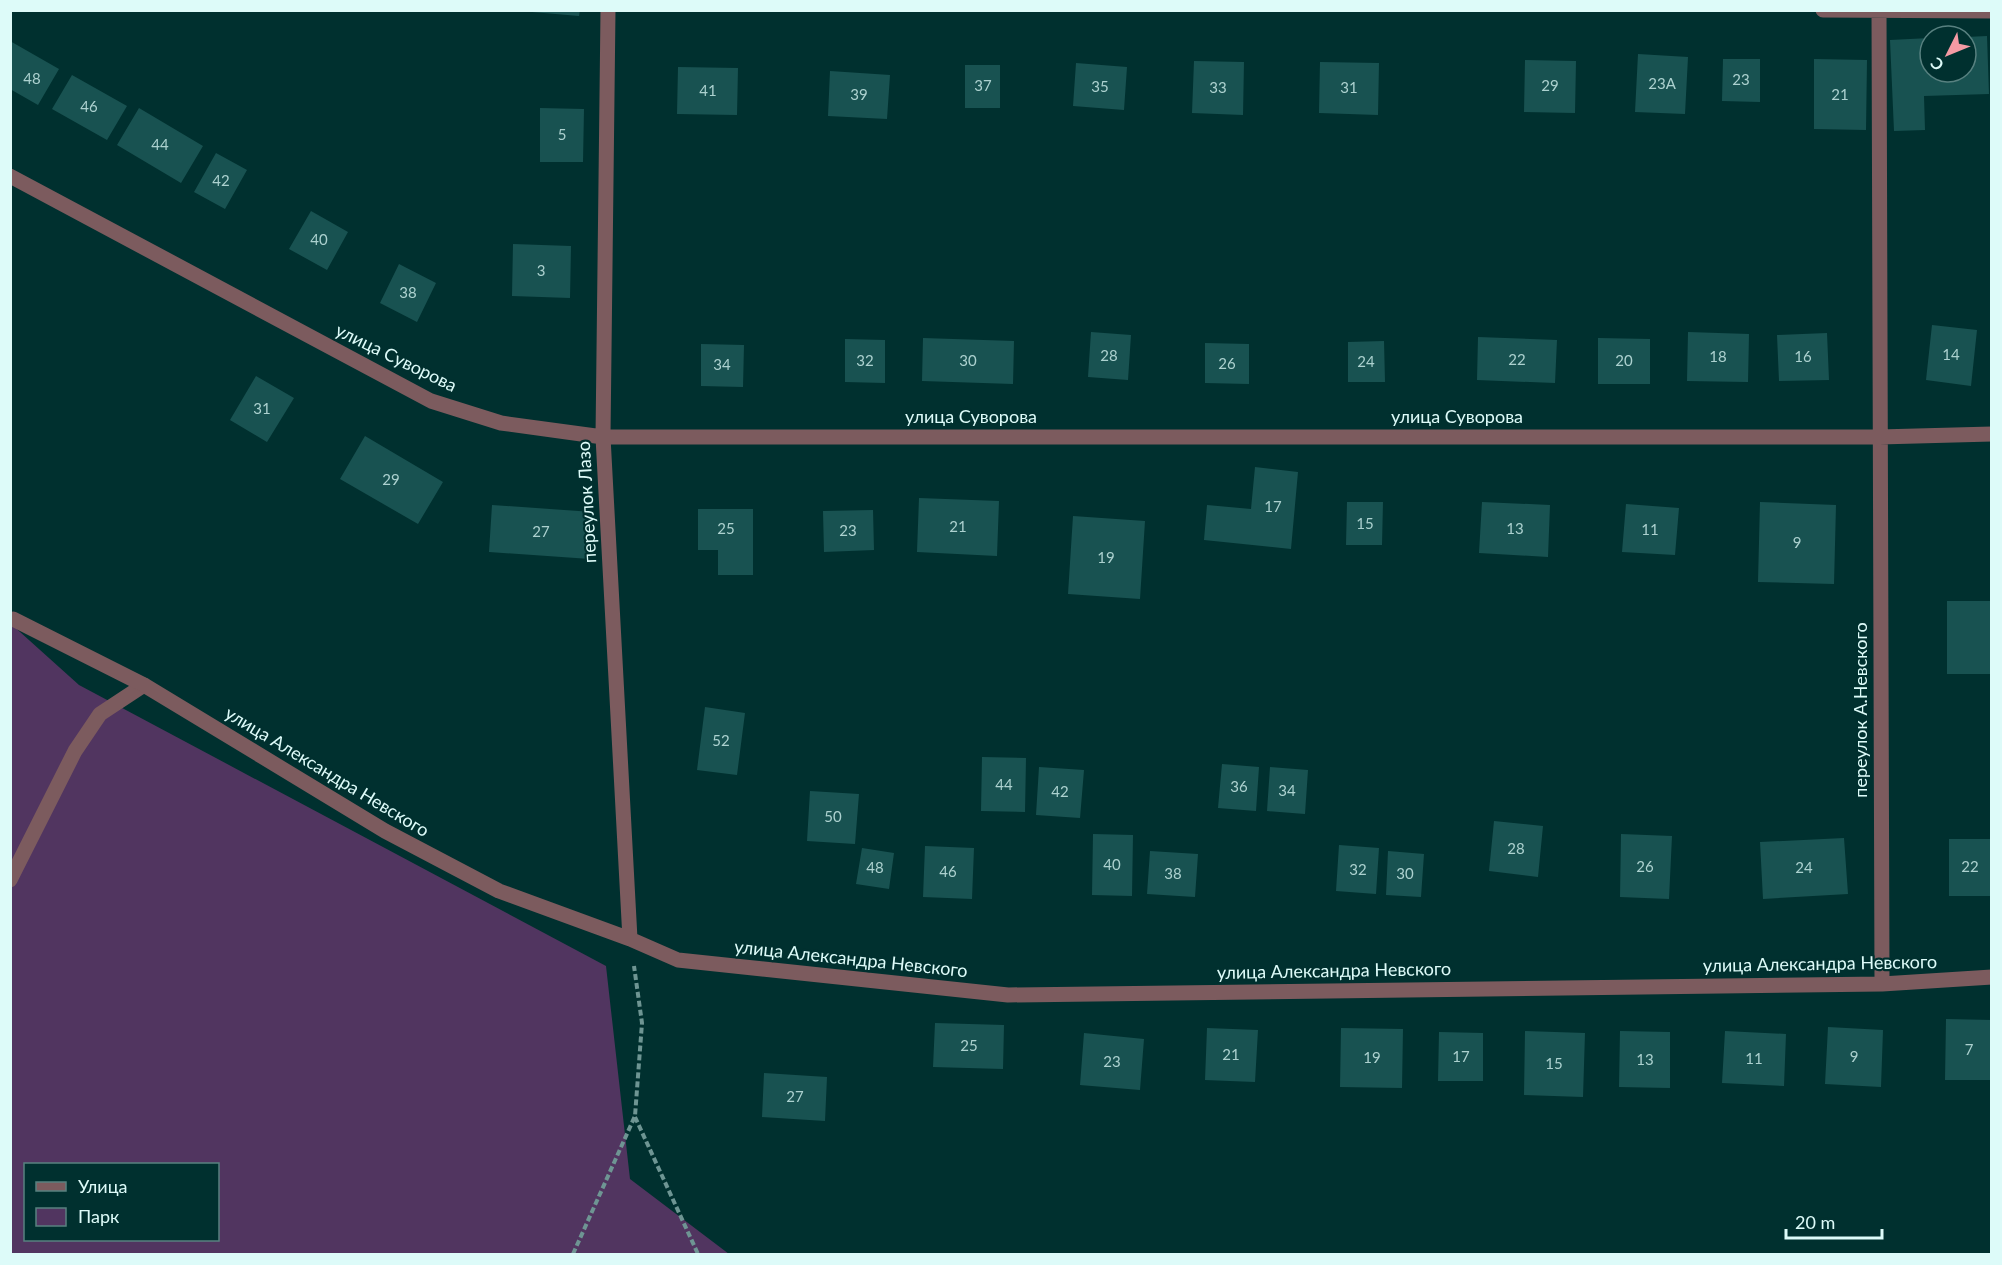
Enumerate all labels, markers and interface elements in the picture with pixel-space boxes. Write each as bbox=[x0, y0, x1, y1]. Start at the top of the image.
north arrow bbox=[1918, 24, 1978, 84]
text: С bbox=[1926, 54, 1947, 75]
house number: 48 bbox=[23, 69, 41, 87]
house number: 23 bbox=[1732, 70, 1750, 88]
house number: 23А bbox=[1648, 74, 1677, 92]
house number: 37 bbox=[974, 76, 992, 94]
house number: 29 bbox=[1541, 76, 1559, 94]
house number: 35 bbox=[1091, 77, 1109, 95]
house number: 33 bbox=[1209, 78, 1227, 96]
house number: 31 bbox=[1340, 78, 1358, 96]
house number: 41 bbox=[699, 81, 717, 99]
house number: 39 bbox=[850, 85, 868, 103]
house number: 21 bbox=[1831, 85, 1849, 103]
house number: 46 bbox=[80, 97, 98, 115]
house number: 5 bbox=[558, 125, 566, 143]
house number: 44 bbox=[151, 135, 169, 153]
house number: 42 bbox=[212, 171, 230, 189]
house number: 40 bbox=[310, 230, 328, 248]
house number: 3 bbox=[537, 261, 545, 279]
house number: 38 bbox=[399, 283, 417, 301]
street label: улица Суворова bbox=[332, 318, 461, 396]
house number: 14 bbox=[1942, 345, 1960, 363]
house number: 28 bbox=[1100, 346, 1118, 364]
house number: 18 bbox=[1709, 347, 1727, 365]
house number: 16 bbox=[1794, 347, 1812, 365]
house number: 22 bbox=[1508, 350, 1526, 368]
house number: 32 bbox=[856, 351, 874, 369]
house number: 30 bbox=[959, 351, 977, 369]
house number: 20 bbox=[1615, 351, 1633, 369]
house number: 24 bbox=[1357, 352, 1375, 370]
house number: 26 bbox=[1218, 354, 1236, 372]
house number: 34 bbox=[713, 355, 731, 373]
house number: 31 bbox=[253, 399, 271, 417]
street label: улица Суворова bbox=[905, 405, 1037, 427]
street label: улица Суворова bbox=[1391, 405, 1523, 427]
street label: переулок Лазо bbox=[572, 440, 600, 564]
house number: 29 bbox=[382, 470, 400, 488]
house number: 17 bbox=[1264, 497, 1282, 515]
house number: 15 bbox=[1356, 514, 1374, 532]
house number: 21 bbox=[949, 517, 967, 535]
house number: 25 bbox=[717, 519, 735, 537]
house number: 13 bbox=[1506, 519, 1524, 537]
house number: 11 bbox=[1641, 520, 1659, 538]
house number: 23 bbox=[839, 521, 857, 539]
house number: 27 bbox=[532, 522, 550, 540]
house number: 9 bbox=[1793, 533, 1801, 551]
house number: 19 bbox=[1097, 548, 1115, 566]
street label: переулок А.Невского bbox=[1849, 622, 1871, 798]
street label: улица Александра Невского bbox=[221, 701, 434, 841]
house number: 52 bbox=[712, 731, 730, 749]
house number: 44 bbox=[995, 775, 1013, 793]
house number: 36 bbox=[1230, 777, 1248, 795]
house number: 34 bbox=[1278, 781, 1296, 799]
house number: 42 bbox=[1051, 782, 1069, 800]
house number: 50 bbox=[824, 807, 842, 825]
house number: 28 bbox=[1507, 839, 1525, 857]
house number: 40 bbox=[1103, 855, 1121, 873]
house number: 26 bbox=[1636, 857, 1654, 875]
house number: 22 bbox=[1961, 857, 1979, 875]
house number: 48 bbox=[866, 858, 884, 876]
house number: 24 bbox=[1795, 858, 1813, 876]
house number: 32 bbox=[1349, 860, 1367, 878]
house number: 46 bbox=[939, 862, 957, 880]
house number: 38 bbox=[1164, 864, 1182, 882]
house number: 30 bbox=[1396, 864, 1414, 882]
street label: улица Александра Невского bbox=[733, 935, 969, 981]
street label: улица Александра Невского bbox=[1703, 950, 1937, 976]
street label: улица Александра Невского bbox=[1217, 957, 1451, 983]
house number: 25 bbox=[960, 1036, 978, 1054]
house number: 7 bbox=[1965, 1040, 1974, 1058]
house number: 21 bbox=[1222, 1045, 1240, 1063]
house number: 17 bbox=[1452, 1047, 1470, 1065]
house number: 9 bbox=[1850, 1047, 1858, 1065]
house number: 19 bbox=[1363, 1048, 1381, 1066]
house number: 11 bbox=[1745, 1049, 1763, 1067]
house number: 13 bbox=[1636, 1050, 1654, 1068]
house number: 23 bbox=[1103, 1052, 1121, 1070]
house number: 15 bbox=[1545, 1054, 1563, 1072]
house number: 27 bbox=[786, 1087, 804, 1105]
legend bbox=[24, 1163, 219, 1241]
text: Улица bbox=[78, 1175, 128, 1197]
scale bar bbox=[1786, 1202, 1882, 1240]
text: Парк bbox=[78, 1205, 120, 1227]
text: 20 m bbox=[1795, 1211, 1835, 1233]

